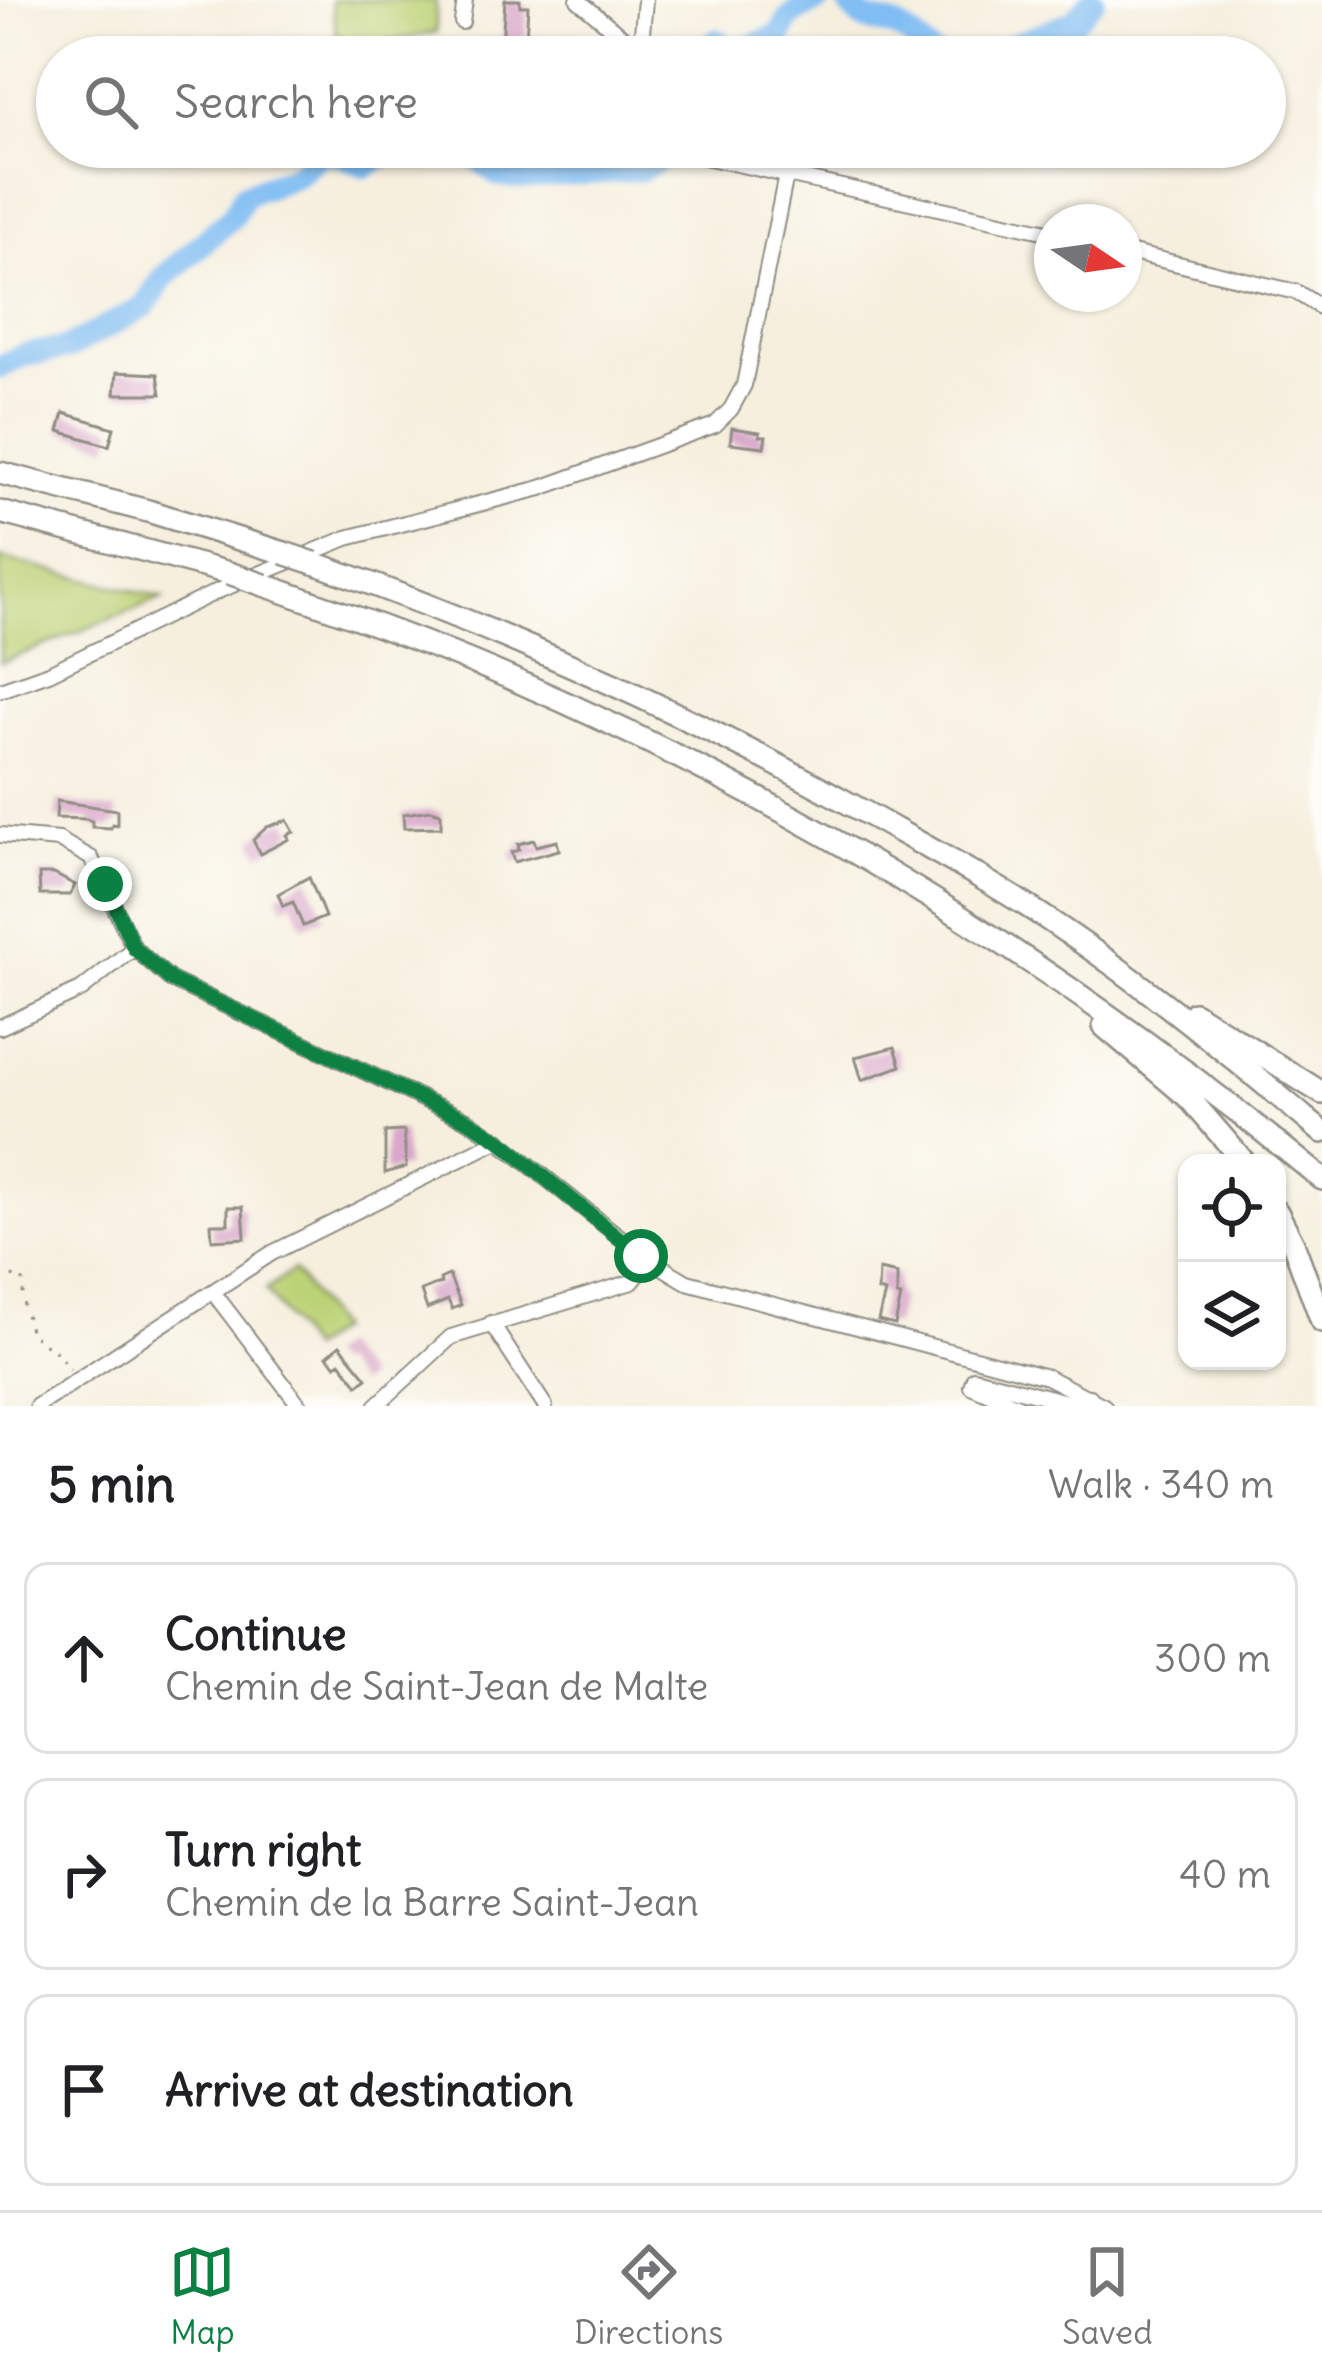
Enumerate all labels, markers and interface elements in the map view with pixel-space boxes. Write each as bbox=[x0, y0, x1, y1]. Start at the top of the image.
search box bbox=[36, 36, 1286, 168]
icon: search bbox=[78, 69, 144, 135]
text: Search here bbox=[174, 74, 418, 130]
north arrow bbox=[1034, 204, 1142, 312]
route end bbox=[78, 857, 132, 911]
map controls bbox=[1178, 1154, 1286, 1370]
button: locate bbox=[1178, 1154, 1286, 1262]
route start bbox=[614, 1229, 668, 1283]
button: layers bbox=[1178, 1262, 1286, 1370]
text: 5 min bbox=[48, 1452, 175, 1516]
text: Walk · 340 m bbox=[1048, 1460, 1274, 1509]
text: Continue bbox=[165, 1606, 347, 1662]
icon: ahead bbox=[51, 1625, 117, 1691]
text: 300 m bbox=[1154, 1634, 1271, 1683]
text: Chemin de Saint-Jean de Malte bbox=[165, 1662, 708, 1711]
text: Turn right bbox=[165, 1822, 361, 1878]
icon: right bbox=[51, 1841, 117, 1907]
text: 40 m bbox=[1179, 1850, 1271, 1899]
text: Chemin de la Barre Saint-Jean bbox=[165, 1878, 699, 1927]
icon: arrive bbox=[51, 2057, 117, 2123]
text: Arrive at destination bbox=[165, 2062, 574, 2118]
tab: Map bbox=[169, 2239, 235, 2353]
tab: Directions bbox=[574, 2239, 723, 2353]
tab: Saved bbox=[1062, 2239, 1153, 2353]

